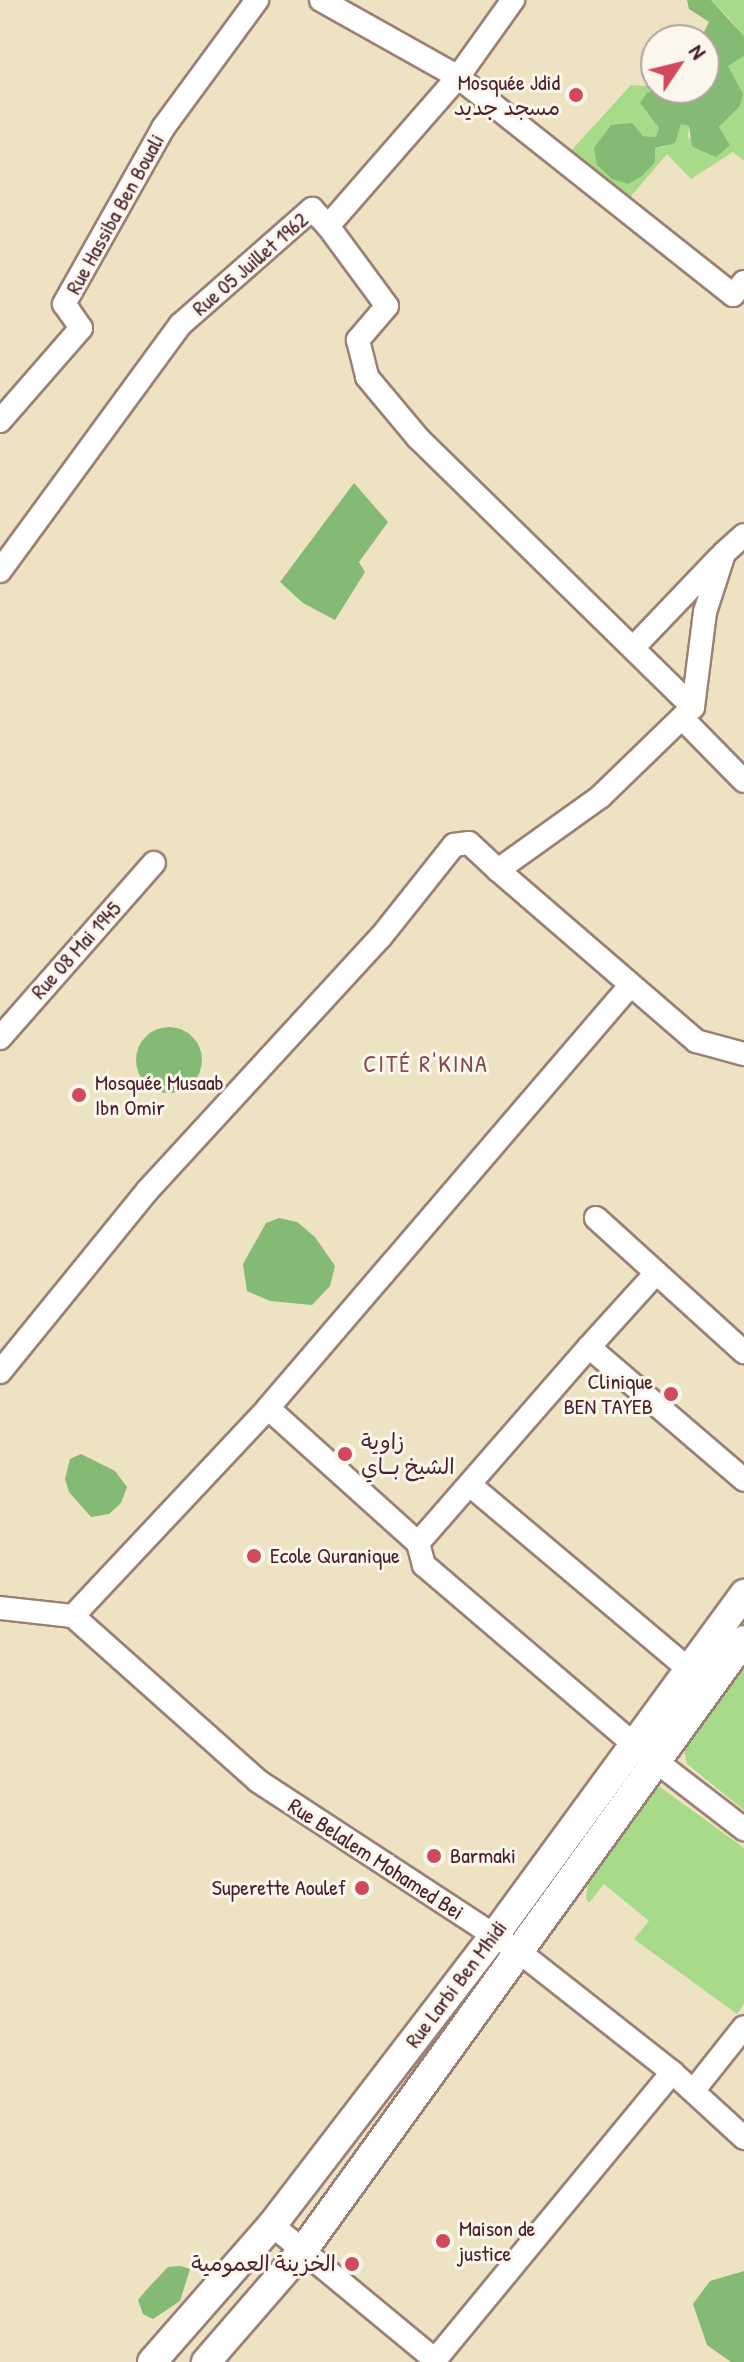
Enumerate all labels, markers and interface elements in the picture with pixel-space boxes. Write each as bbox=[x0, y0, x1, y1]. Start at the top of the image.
north arrow bbox=[640, 24, 720, 104]
text: N bbox=[682, 38, 714, 65]
place label: Mosquée Jdid مسجد جديد bbox=[454, 69, 560, 120]
marker: Mosquée Jdid مسجد جديد bbox=[567, 86, 585, 104]
street label: Rue Hassiba Ben Bouali bbox=[60, 129, 170, 299]
street label: Rue 05 Juillet 1962 bbox=[187, 207, 313, 321]
street label: Rue 08 Mai 1945 bbox=[25, 896, 127, 1004]
district label: CITÉ R'KINA bbox=[363, 1050, 489, 1078]
place label: Mosquée Musaab Ibn Omir bbox=[95, 1069, 224, 1120]
marker: Mosquée Musaab Ibn Omir bbox=[70, 1086, 88, 1104]
place label: Clinique BEN TAYEB bbox=[564, 1368, 653, 1420]
marker: Clinique BEN TAYEB bbox=[660, 1383, 682, 1405]
place label: زاوية الشيخ بــاي bbox=[361, 1428, 455, 1480]
marker: زاوية الشيخ بــاي bbox=[336, 1445, 354, 1463]
place label: Ecole Quranique bbox=[270, 1543, 400, 1569]
marker: Ecole Quranique bbox=[245, 1547, 263, 1565]
street label: Rue Belalem Mohamed Bei bbox=[283, 1792, 469, 1926]
place label: Barmaki bbox=[450, 1843, 516, 1869]
marker: Barmaki bbox=[425, 1847, 443, 1865]
place label: Superette Aoulef bbox=[212, 1875, 346, 1901]
marker: Superette Aoulef bbox=[353, 1879, 371, 1897]
street label: Rue Larbi Ben Mhidi bbox=[400, 1915, 512, 2053]
place label: Maison de justice bbox=[459, 2215, 535, 2266]
marker: Maison de justice bbox=[434, 2232, 452, 2250]
place label: الخزينة العمومية bbox=[191, 2251, 336, 2277]
marker: الخزينة العمومية bbox=[343, 2255, 361, 2273]

